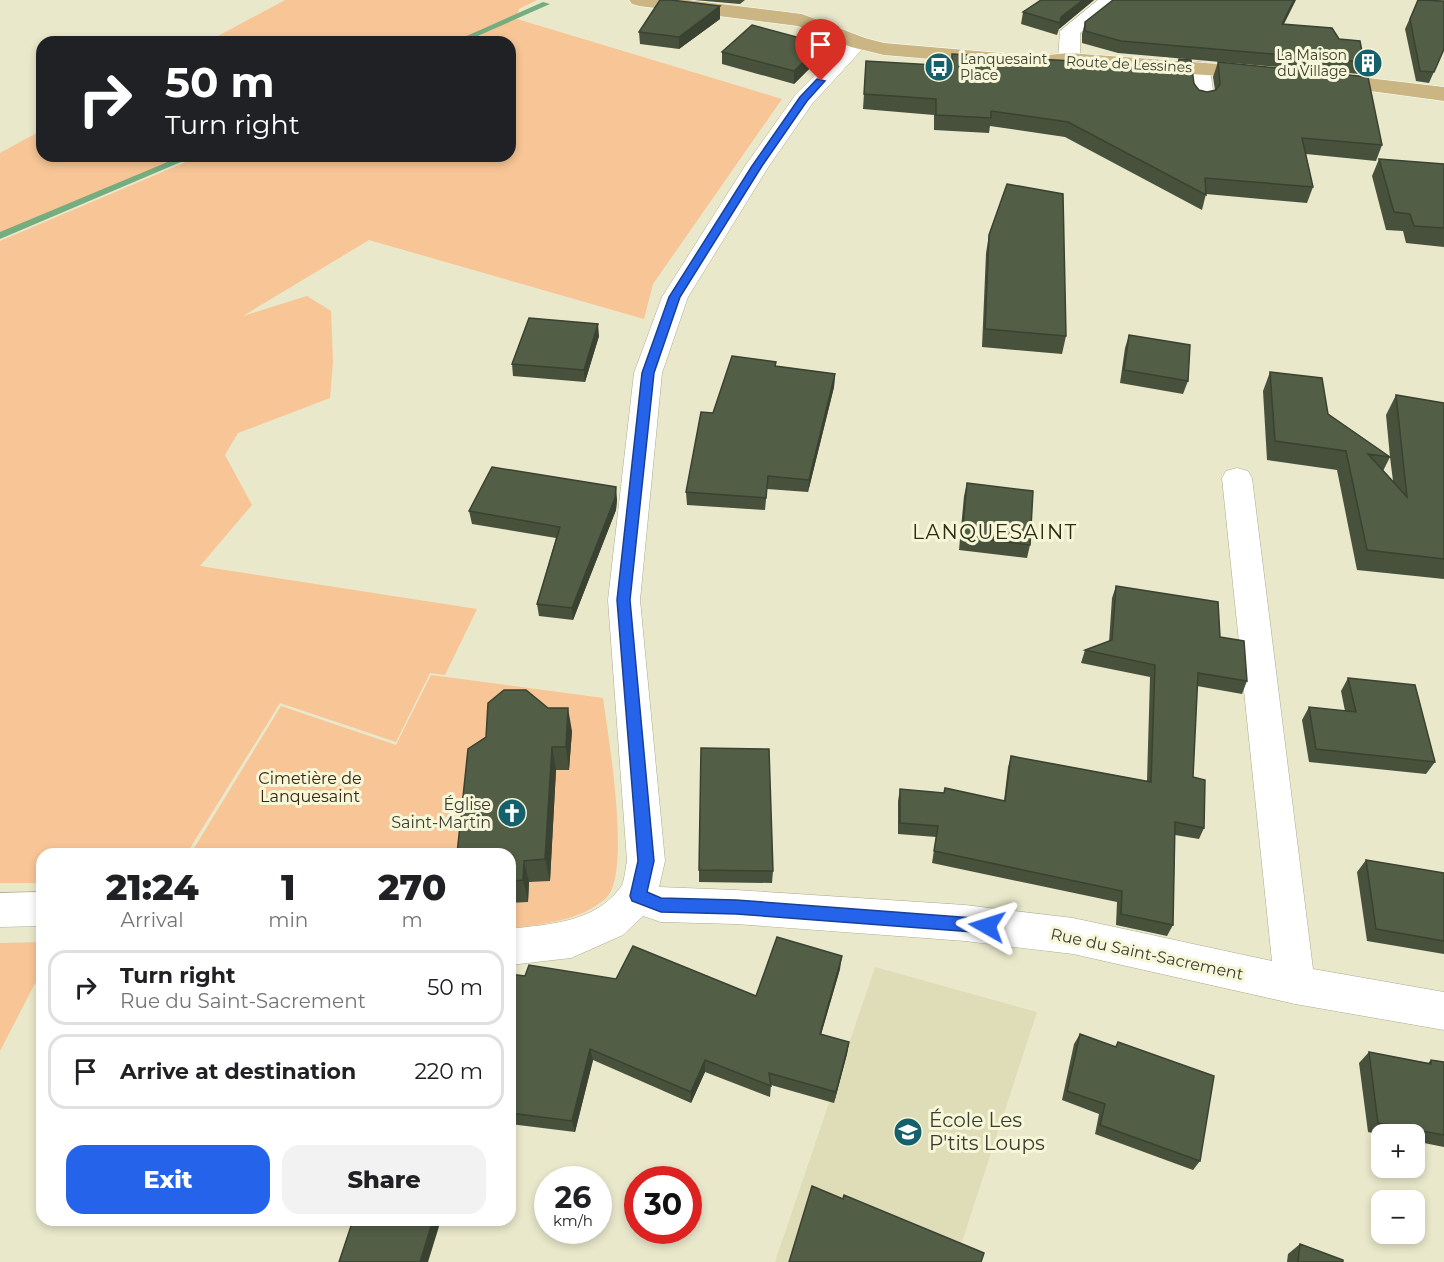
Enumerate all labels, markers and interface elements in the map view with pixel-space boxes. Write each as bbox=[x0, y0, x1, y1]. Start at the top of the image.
pin bbox=[795, 19, 846, 81]
icon: arrive bbox=[804, 28, 837, 61]
place label: La Maison du Village bbox=[1276, 46, 1347, 80]
building icon: La Maison du Village bbox=[1352, 47, 1384, 79]
place label: Lanquesaint Place bbox=[960, 50, 1048, 84]
bus stop icon: Lanquesaint Place bbox=[923, 51, 955, 83]
street label: Route de Lessines bbox=[1065, 52, 1193, 76]
text: 50 m bbox=[165, 56, 274, 108]
icon: right bbox=[66, 60, 144, 138]
text: Turn right bbox=[165, 108, 300, 141]
district label: LANQUESAINT bbox=[912, 520, 1078, 544]
park label: Cimetière de Lanquesaint bbox=[258, 769, 362, 806]
place label: Église Saint-Martin bbox=[391, 795, 491, 832]
church icon: Église Saint-Martin bbox=[496, 797, 528, 829]
text: 21:24 bbox=[106, 865, 199, 909]
text: 1 bbox=[281, 865, 296, 909]
text: 270 bbox=[378, 865, 446, 909]
position arrow bbox=[955, 894, 1019, 958]
text: Arrival bbox=[121, 908, 184, 932]
text: min bbox=[268, 908, 308, 932]
text: m bbox=[402, 908, 423, 932]
street label: Rue du Saint-Sacrement bbox=[1049, 924, 1246, 984]
text: Turn right bbox=[120, 962, 235, 989]
icon: right bbox=[69, 971, 102, 1004]
text: 50 m bbox=[427, 974, 483, 1001]
text: Rue du Saint-Sacrement bbox=[120, 989, 366, 1013]
icon: arrive bbox=[69, 1055, 102, 1088]
text: Arrive at destination bbox=[120, 1058, 356, 1085]
text: 220 m bbox=[414, 1058, 483, 1085]
place label: École Les P'tits Loups bbox=[929, 1108, 1045, 1155]
school or university icon: École Les P'tits Loups bbox=[892, 1116, 924, 1148]
map controls bbox=[1371, 1124, 1425, 1244]
button: + bbox=[1371, 1124, 1425, 1178]
button: Exit bbox=[66, 1145, 270, 1214]
button: Share bbox=[282, 1145, 486, 1214]
speed limit sign: 30 bbox=[624, 1166, 702, 1244]
text: 26 bbox=[555, 1179, 591, 1216]
button: − bbox=[1371, 1190, 1425, 1244]
text: km/h bbox=[553, 1211, 593, 1230]

